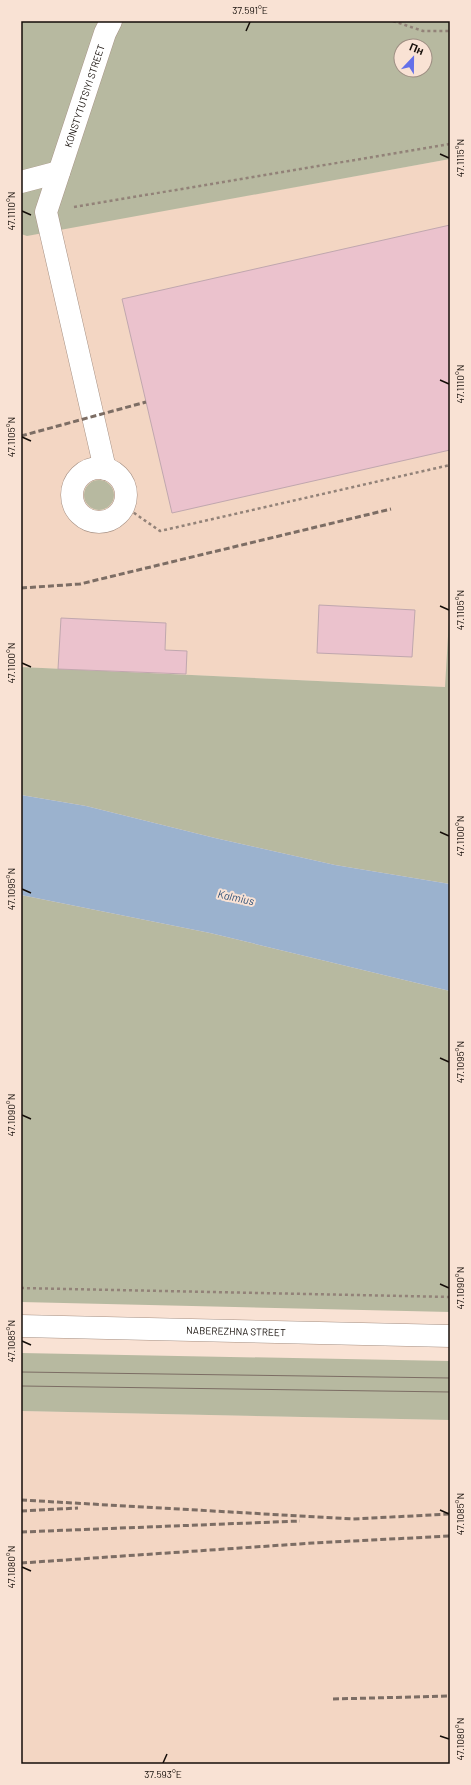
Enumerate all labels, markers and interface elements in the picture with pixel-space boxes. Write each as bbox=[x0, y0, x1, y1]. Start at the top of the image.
text: 37.591°E bbox=[232, 4, 268, 16]
north arrow bbox=[393, 38, 433, 78]
text: Пн bbox=[408, 40, 426, 57]
street label: KONSTYTUTSIYI STREET bbox=[62, 42, 107, 149]
text: 47.1115°N bbox=[454, 139, 466, 177]
text: 47.1110°N bbox=[5, 191, 17, 231]
text: 47.1110°N bbox=[454, 364, 466, 404]
text: 47.1105°N bbox=[5, 417, 17, 457]
text: 47.1105°N bbox=[454, 590, 466, 630]
text: 47.1100°N bbox=[5, 642, 17, 684]
text: 47.1100°N bbox=[454, 815, 466, 857]
text: 47.1095°N bbox=[5, 868, 17, 910]
water label: Kalmius bbox=[217, 887, 255, 907]
text: 47.1095°N bbox=[454, 1041, 466, 1083]
text: 47.1090°N bbox=[5, 1094, 17, 1136]
text: 47.1090°N bbox=[454, 1267, 466, 1309]
text: 47.1085°N bbox=[5, 1320, 17, 1362]
street label: NABEREZHNA STREET bbox=[186, 1324, 286, 1338]
text: 47.1085°N bbox=[454, 1493, 466, 1535]
text: 47.1080°N bbox=[5, 1546, 17, 1588]
text: 47.1080°N bbox=[454, 1718, 466, 1760]
text: 37.593°E bbox=[144, 1768, 182, 1780]

